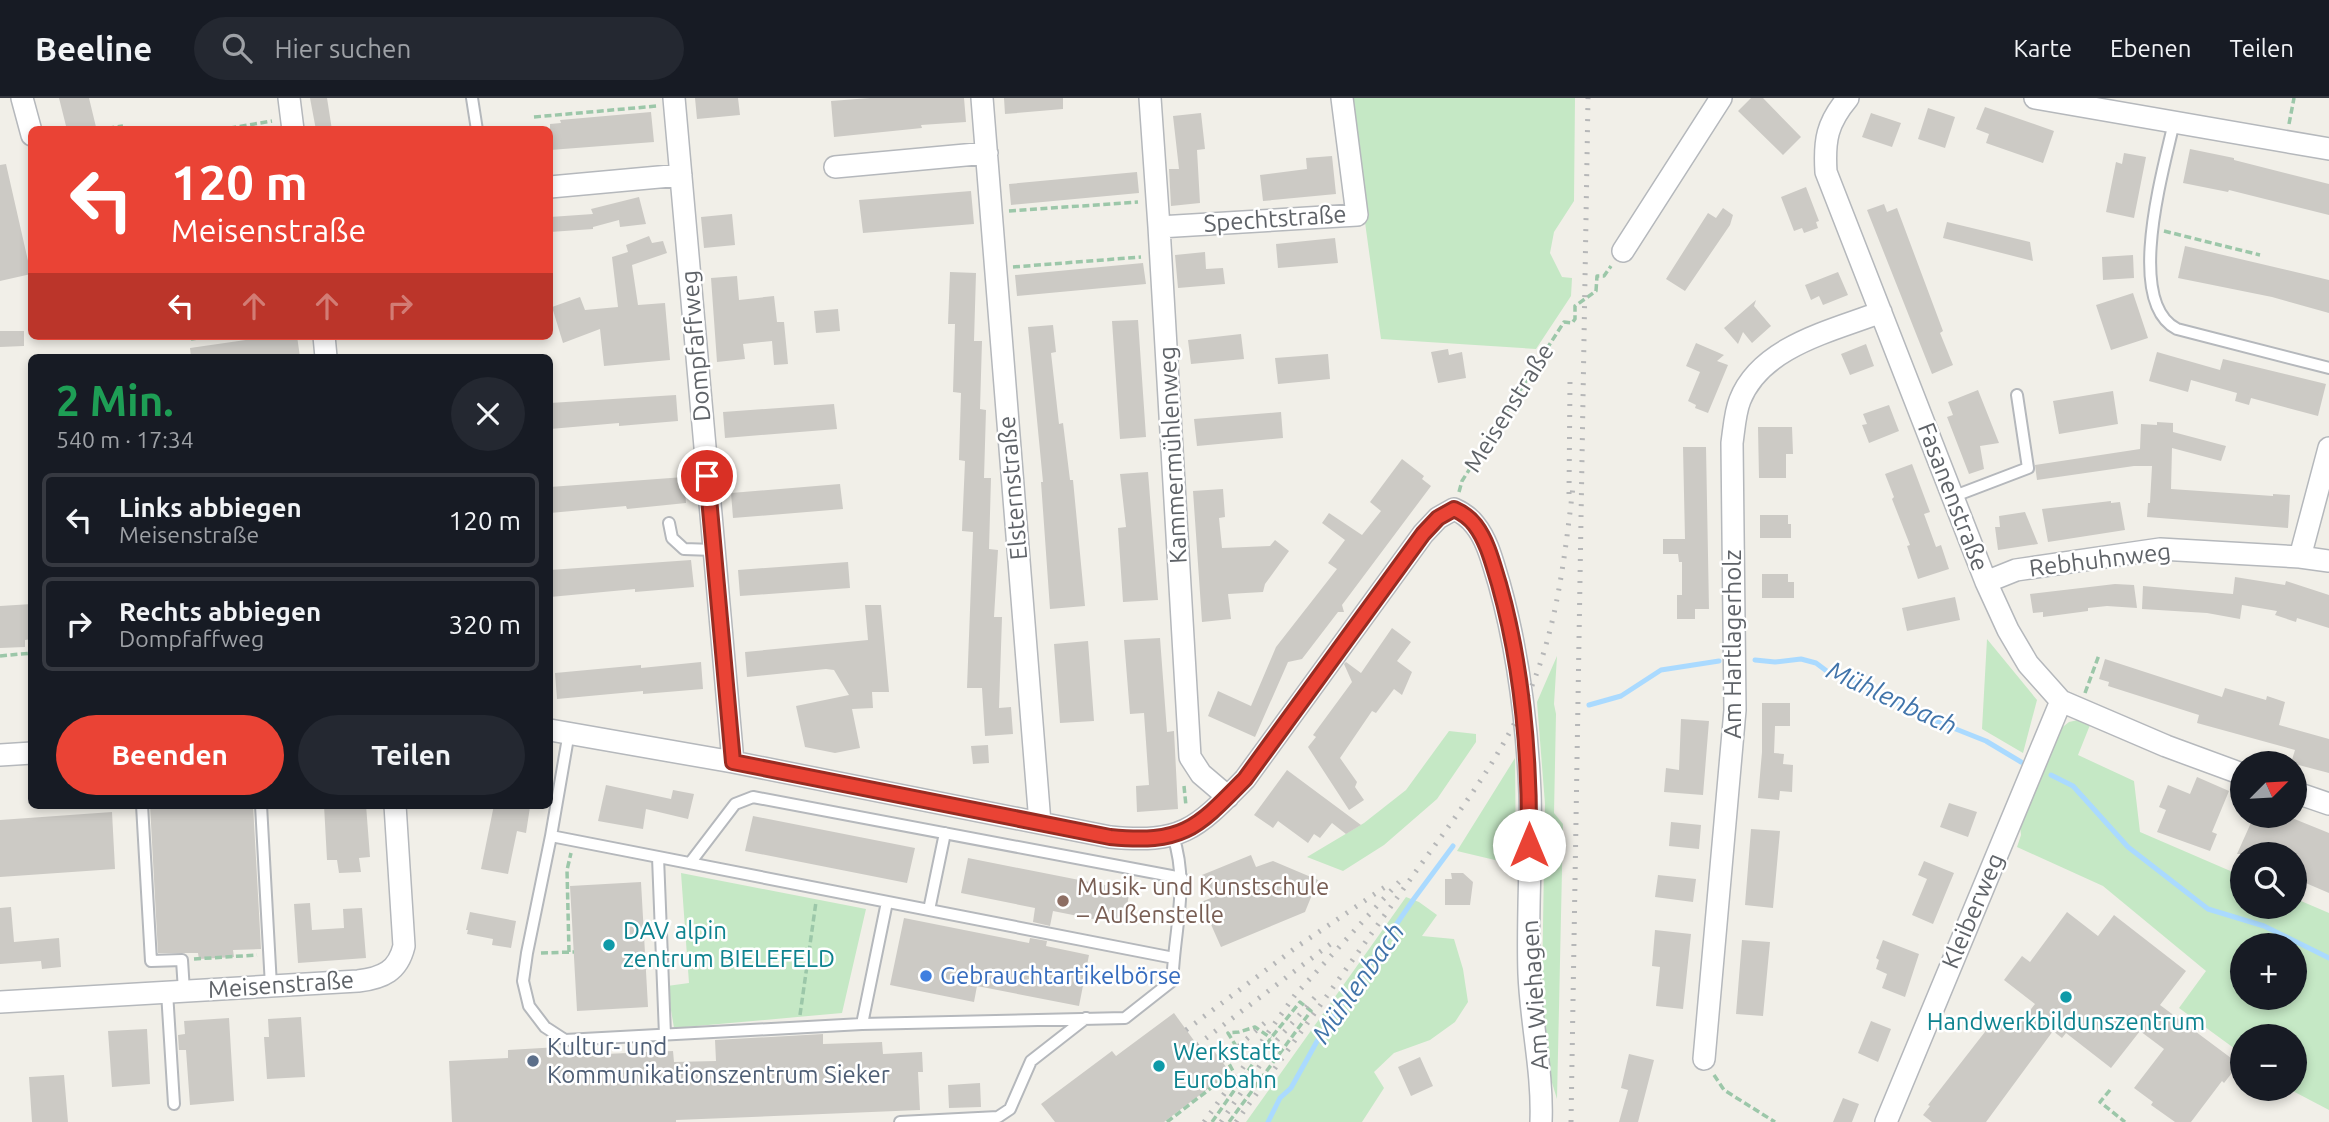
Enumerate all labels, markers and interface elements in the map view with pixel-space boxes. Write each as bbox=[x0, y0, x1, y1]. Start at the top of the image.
search box bbox=[194, 17, 684, 80]
icon: search bbox=[218, 29, 256, 67]
text: Beeline bbox=[35, 30, 152, 67]
text: Hier suchen bbox=[274, 34, 411, 63]
text: Karte bbox=[2013, 35, 2072, 62]
text: Ebenen bbox=[2110, 35, 2191, 62]
text: Teilen bbox=[2229, 35, 2294, 62]
icon: left bbox=[56, 154, 147, 245]
text: 120 m bbox=[171, 154, 308, 209]
street label: Spechtstraße bbox=[1203, 200, 1347, 237]
text: Meisenstraße bbox=[171, 212, 366, 248]
street label: Dompfaffweg bbox=[675, 269, 716, 423]
icon: left bbox=[162, 287, 200, 325]
icon: ahead bbox=[235, 287, 273, 325]
icon: ahead bbox=[308, 287, 346, 325]
icon: right bbox=[381, 287, 419, 325]
street label: Meisenstraße bbox=[1458, 339, 1559, 477]
street label: Kammermühlenweg bbox=[1153, 346, 1192, 564]
text: 2 Min. bbox=[56, 377, 174, 424]
button: close bbox=[451, 377, 525, 451]
street label: Elsternstraße bbox=[993, 415, 1032, 561]
street label: Fasanenstraße bbox=[1913, 419, 1994, 575]
text: 540 m · 17:34 bbox=[56, 427, 194, 452]
pin bbox=[677, 446, 737, 506]
icon: arrive bbox=[688, 457, 726, 495]
text: Links abbiegen bbox=[119, 493, 302, 522]
icon: left bbox=[60, 501, 98, 539]
text: 120 m bbox=[449, 506, 521, 535]
text: Meisenstraße bbox=[119, 522, 259, 547]
street label: Rebhuhnweg bbox=[2028, 537, 2172, 582]
street label: Am Hartlagerholz bbox=[1719, 549, 1746, 739]
text: Rechts abbiegen bbox=[119, 597, 321, 626]
icon: right bbox=[60, 605, 98, 643]
text: 320 m bbox=[449, 610, 521, 639]
text: Dompfaffweg bbox=[119, 626, 264, 651]
water label: Mühlenbach bbox=[1823, 655, 1962, 740]
button: Beenden bbox=[56, 715, 284, 795]
button: Teilen bbox=[298, 715, 525, 795]
north arrow bbox=[2230, 751, 2306, 828]
map controls bbox=[2230, 751, 2307, 1101]
position arrow bbox=[1492, 808, 1566, 882]
button: search bbox=[2230, 842, 2307, 919]
street label: Kleiberweg bbox=[1936, 849, 2009, 972]
place label: Musik- und Kunstschule – Außenstelle bbox=[1076, 873, 1329, 928]
marker: Musik- und Kunstschule – Außenstelle bbox=[1055, 893, 1071, 909]
place label: DAV alpin zentrum BIELEFELD bbox=[623, 917, 835, 972]
water label: Mühlenbach bbox=[1306, 917, 1410, 1048]
street label: Am Wiehagen bbox=[1516, 919, 1553, 1071]
button: + bbox=[2230, 933, 2307, 1010]
marker: DAV alpin zentrum BIELEFELD bbox=[601, 937, 617, 953]
place label: Gebrauchtartikelbörse bbox=[940, 962, 1181, 989]
street label: Meisenstraße bbox=[207, 966, 355, 1003]
marker: Gebrauchtartikelbörse bbox=[918, 968, 934, 984]
marker: Handwerkbildunszentrum bbox=[2058, 989, 2074, 1005]
place label: Handwerkbildunszentrum bbox=[1927, 1008, 2205, 1035]
button: − bbox=[2230, 1024, 2307, 1101]
place label: Kultur- und Kommunikationszentrum Sieker bbox=[547, 1033, 890, 1088]
place label: Werkstatt Eurobahn bbox=[1173, 1038, 1281, 1093]
marker: Kultur- und Kommunikationszentrum Sieker bbox=[525, 1053, 541, 1069]
marker: Werkstatt Eurobahn bbox=[1151, 1058, 1167, 1074]

